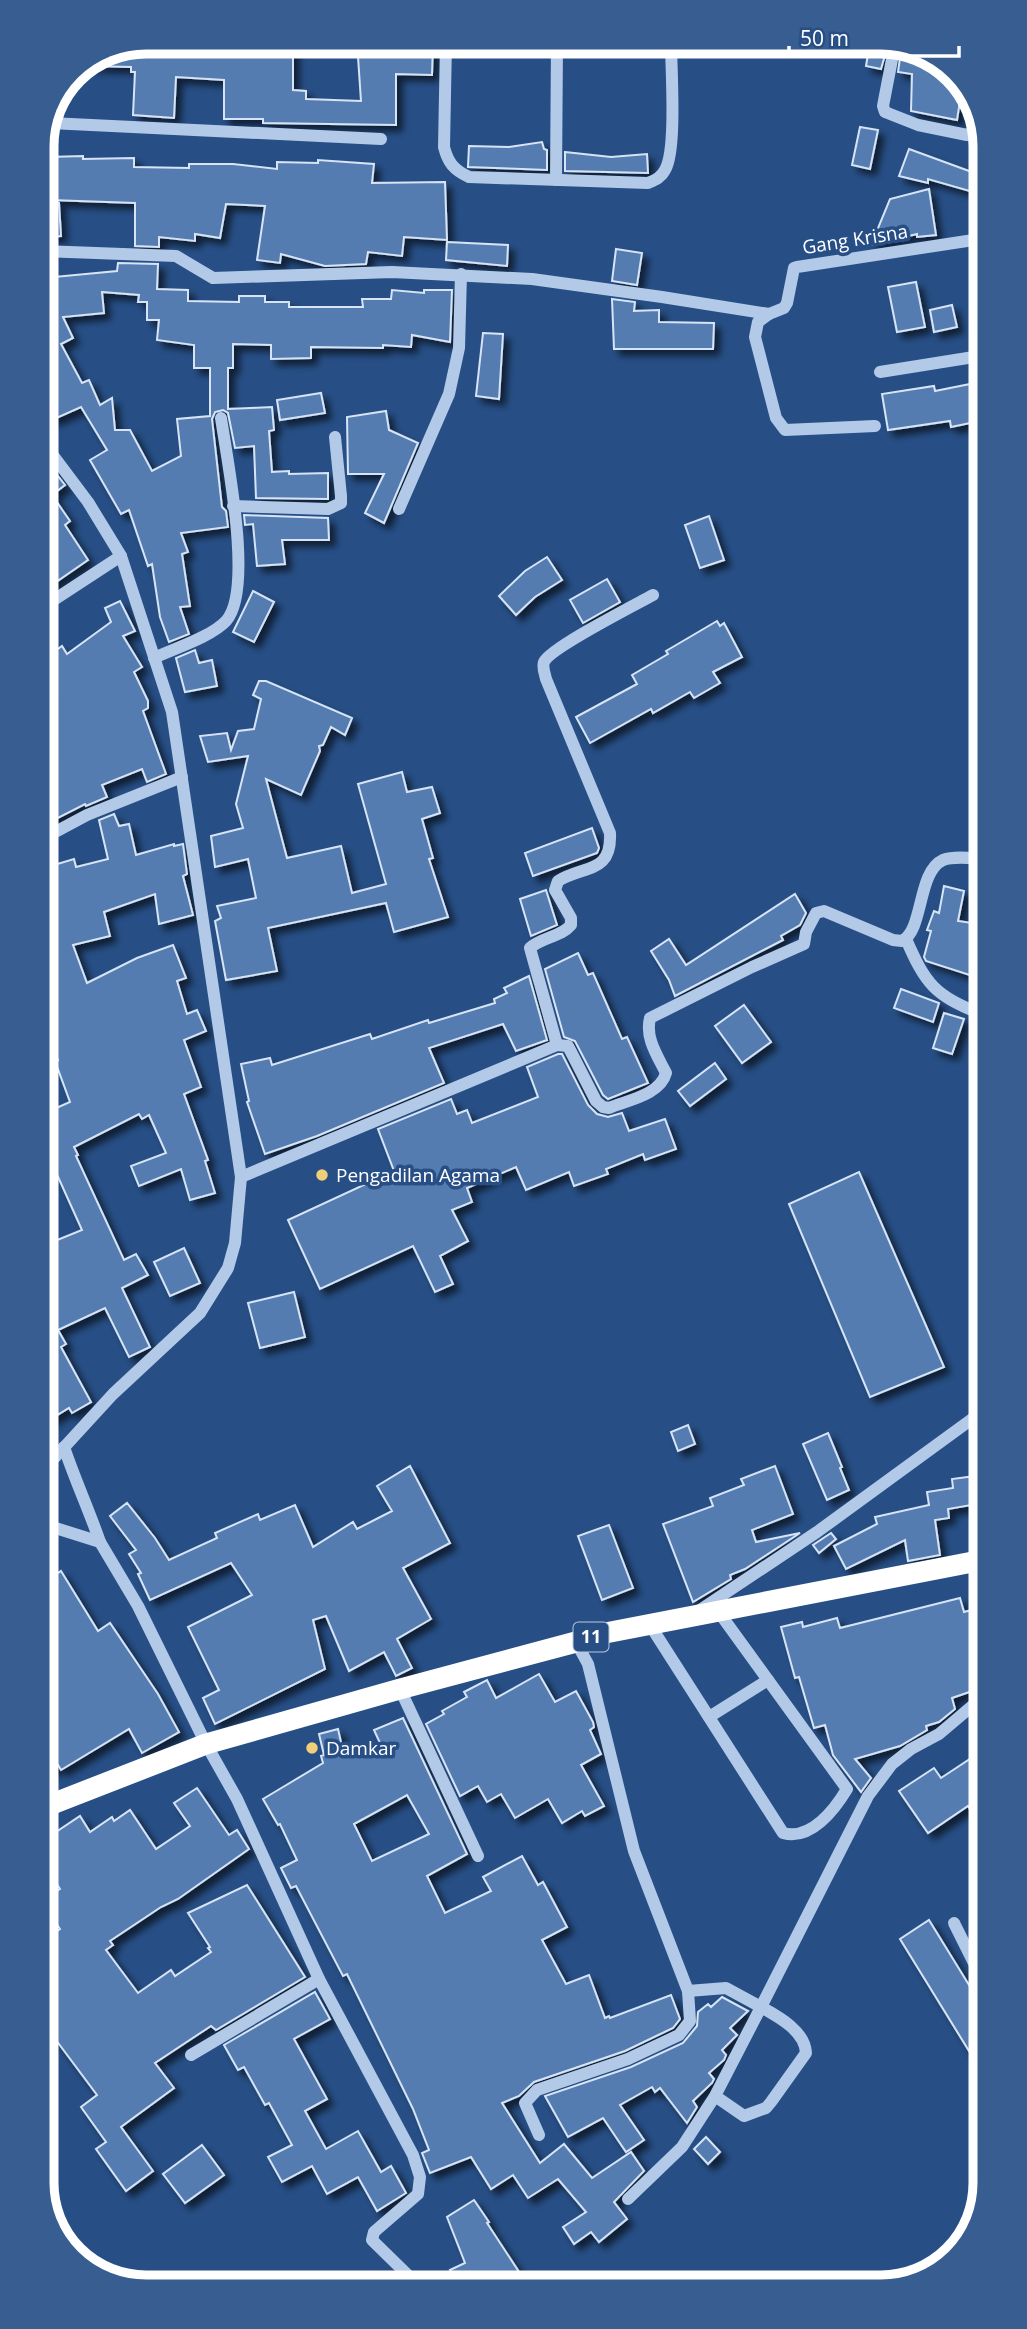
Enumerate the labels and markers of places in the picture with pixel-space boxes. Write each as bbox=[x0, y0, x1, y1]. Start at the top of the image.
place label: Pengadilan Agama bbox=[336, 1162, 500, 1188]
marker: Pengadilan Agama bbox=[314, 1167, 330, 1183]
place label: Damkar bbox=[326, 1735, 396, 1761]
marker: Damkar bbox=[304, 1740, 320, 1756]

